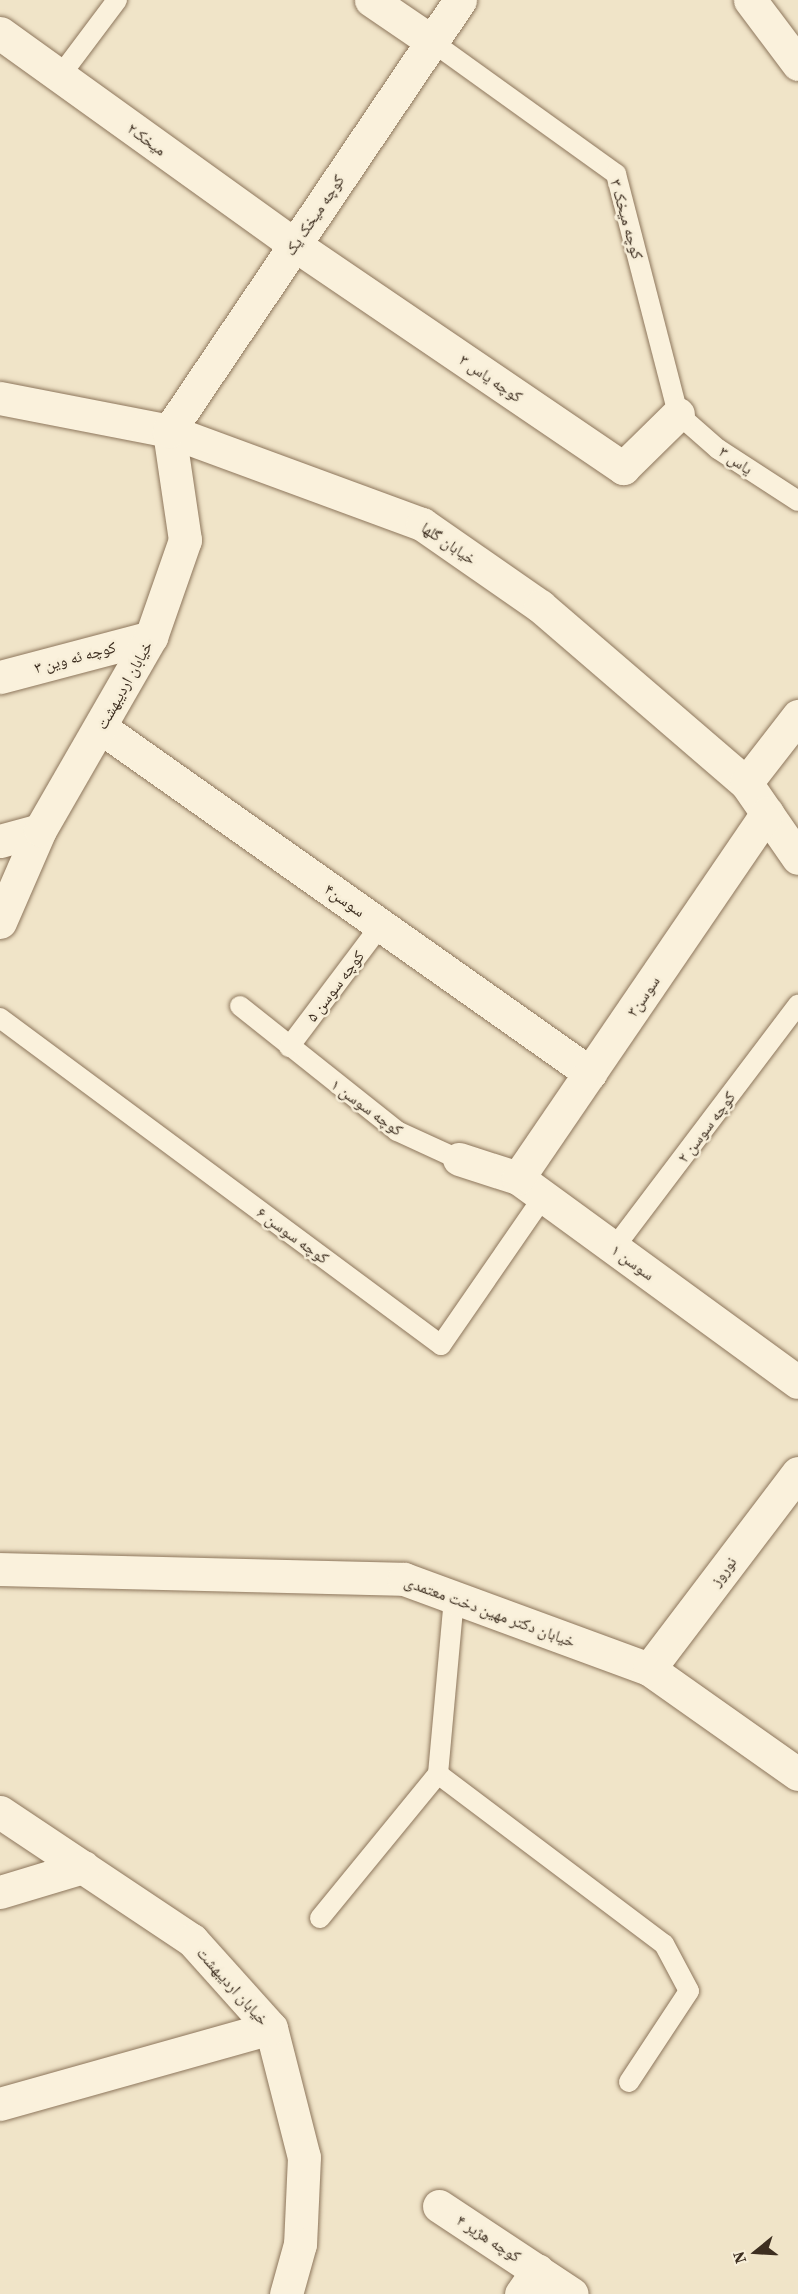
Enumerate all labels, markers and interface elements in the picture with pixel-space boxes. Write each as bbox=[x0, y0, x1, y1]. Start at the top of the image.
street label: میخک۲ bbox=[124, 119, 170, 159]
street label: کوچه میخک یک bbox=[280, 171, 348, 259]
street label: کوچه میخک ۳ bbox=[606, 177, 648, 261]
street label: کوچه یاس ۳ bbox=[456, 350, 526, 406]
street label: یاس ۳ bbox=[715, 442, 757, 478]
street label: خیابان گلها bbox=[418, 518, 480, 568]
street label: کوچه ئه وین ۳ bbox=[32, 637, 118, 677]
street label: خیابان اردیبهشت bbox=[92, 637, 156, 733]
street label: سوسن۴ bbox=[321, 879, 369, 921]
street label: کوچه سوسن ۵ bbox=[302, 947, 368, 1025]
street label: سوسن۳ bbox=[622, 972, 664, 1020]
street label: کوچه سوسن ۱ bbox=[327, 1075, 407, 1139]
street label: کوچه سوسن ۲ bbox=[673, 1088, 739, 1166]
street label: کوچه سوسن ۶ bbox=[253, 1203, 333, 1267]
street label: سوسن ۱ bbox=[608, 1240, 658, 1284]
street label: نوروز bbox=[706, 1553, 740, 1589]
street label: خیابان دکتر مهین دخت معتمدی bbox=[402, 1571, 578, 1651]
street label: خیابان اردیبهشت bbox=[193, 1943, 273, 2029]
street label: کوچه هژیر ۴ bbox=[453, 2210, 525, 2266]
north arrow bbox=[726, 2222, 786, 2282]
text: N bbox=[727, 2249, 751, 2267]

